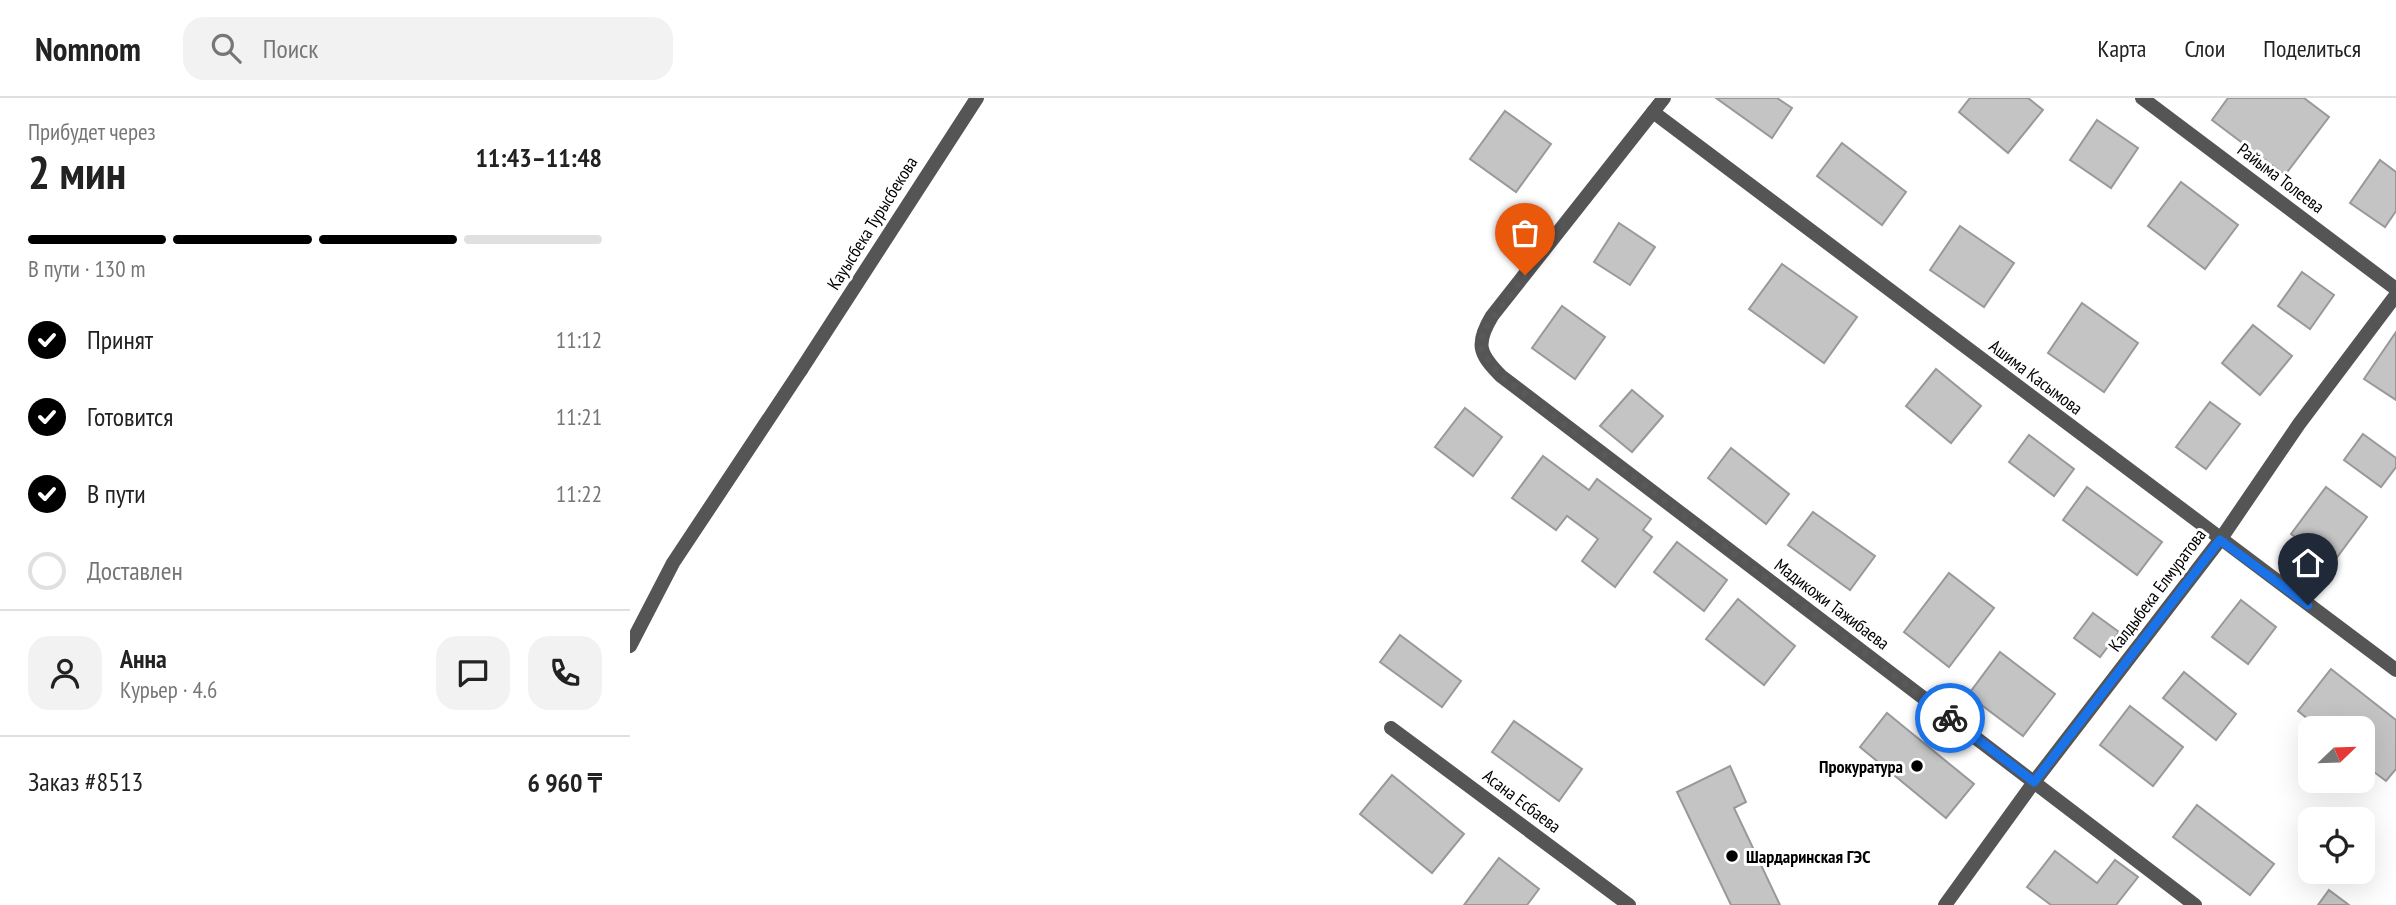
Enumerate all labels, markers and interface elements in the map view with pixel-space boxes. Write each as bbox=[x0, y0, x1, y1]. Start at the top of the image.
search box bbox=[183, 17, 673, 80]
text: Nomnom bbox=[35, 27, 141, 70]
icon: search bbox=[207, 29, 245, 67]
text: Поиск bbox=[263, 32, 318, 65]
text: Карта bbox=[2098, 33, 2146, 64]
text: Слои bbox=[2184, 33, 2225, 64]
text: Поделиться bbox=[2263, 33, 2361, 64]
text: Прибудет через bbox=[28, 117, 156, 146]
street label: Райыма Толеева bbox=[2233, 138, 2329, 218]
text: 11:43–11:48 bbox=[475, 141, 602, 174]
text: 2 мин bbox=[28, 142, 126, 202]
street label: Кауысбека Турысбекова bbox=[822, 152, 922, 294]
pin bbox=[1495, 203, 1555, 275]
icon: bag bbox=[1506, 214, 1544, 252]
text: В пути · 130 m bbox=[28, 254, 145, 283]
icon: check bbox=[28, 321, 66, 359]
text: Принят bbox=[87, 323, 153, 356]
text: 11:12 bbox=[556, 325, 602, 354]
street label: Ашима Касымова bbox=[1985, 334, 2087, 420]
icon: check bbox=[28, 398, 66, 436]
text: Готовится bbox=[87, 400, 173, 433]
text: 11:21 bbox=[556, 402, 602, 431]
icon: check bbox=[28, 475, 66, 513]
text: В пути bbox=[87, 477, 146, 510]
text: 11:22 bbox=[556, 479, 602, 508]
street label: Калдыбека Елмуратова bbox=[2103, 524, 2211, 656]
pin bbox=[2278, 533, 2338, 605]
icon: home bbox=[2289, 544, 2327, 582]
street label: Мадикожи Тажибаева bbox=[1770, 553, 1894, 655]
text: Доставлен bbox=[87, 554, 183, 587]
button: person bbox=[28, 636, 102, 710]
button: chat bbox=[436, 636, 510, 710]
button: phone bbox=[528, 636, 602, 710]
text: Анна bbox=[120, 642, 167, 675]
text: Курьер · 4.6 bbox=[120, 675, 217, 704]
courier bbox=[1915, 683, 1985, 753]
icon: bike bbox=[1931, 699, 1969, 737]
north arrow bbox=[2298, 716, 2375, 793]
map controls bbox=[2298, 716, 2375, 884]
place label: Прокуратура bbox=[1819, 755, 1903, 778]
marker: Прокуратура bbox=[1909, 758, 1925, 774]
street label: Асана Есбаева bbox=[1478, 764, 1566, 838]
text: Заказ #8513 bbox=[28, 765, 143, 798]
text: 6 960 ₸ bbox=[527, 766, 602, 799]
button: locate bbox=[2298, 807, 2375, 884]
place label: Шардаринская ГЭС bbox=[1746, 845, 1870, 868]
marker: Шардаринская ГЭС bbox=[1724, 848, 1740, 864]

